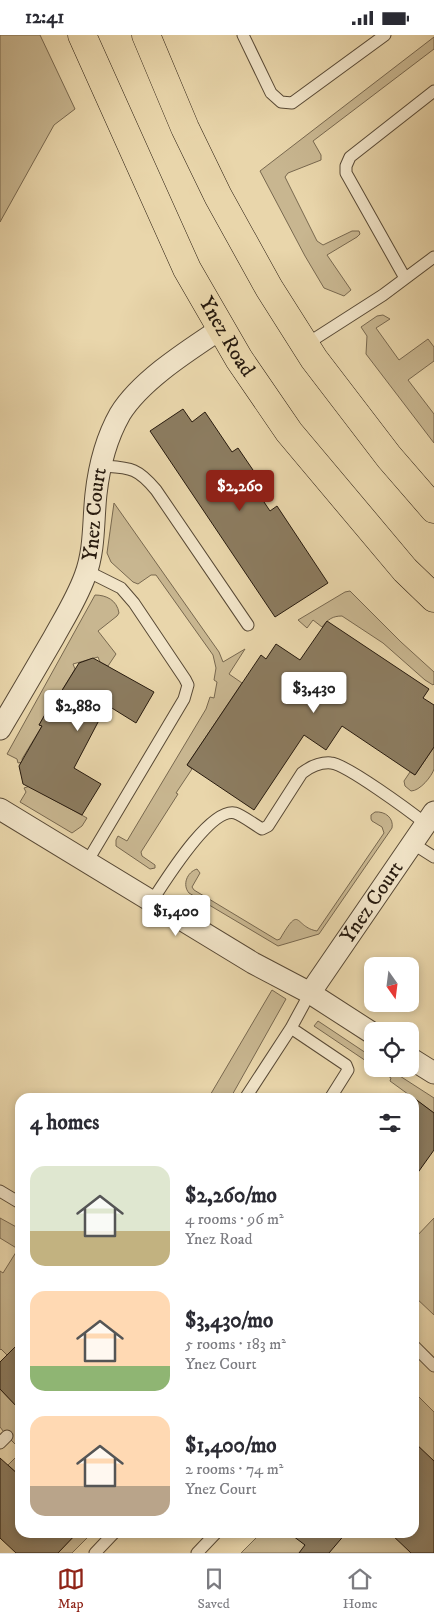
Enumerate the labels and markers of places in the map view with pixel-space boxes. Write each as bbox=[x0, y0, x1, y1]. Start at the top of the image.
pin: $2,260 bbox=[199, 469, 281, 512]
pin: $3,430 bbox=[273, 671, 355, 714]
pin: $2,880 bbox=[37, 689, 119, 732]
pin: $1,400 bbox=[135, 895, 217, 937]

